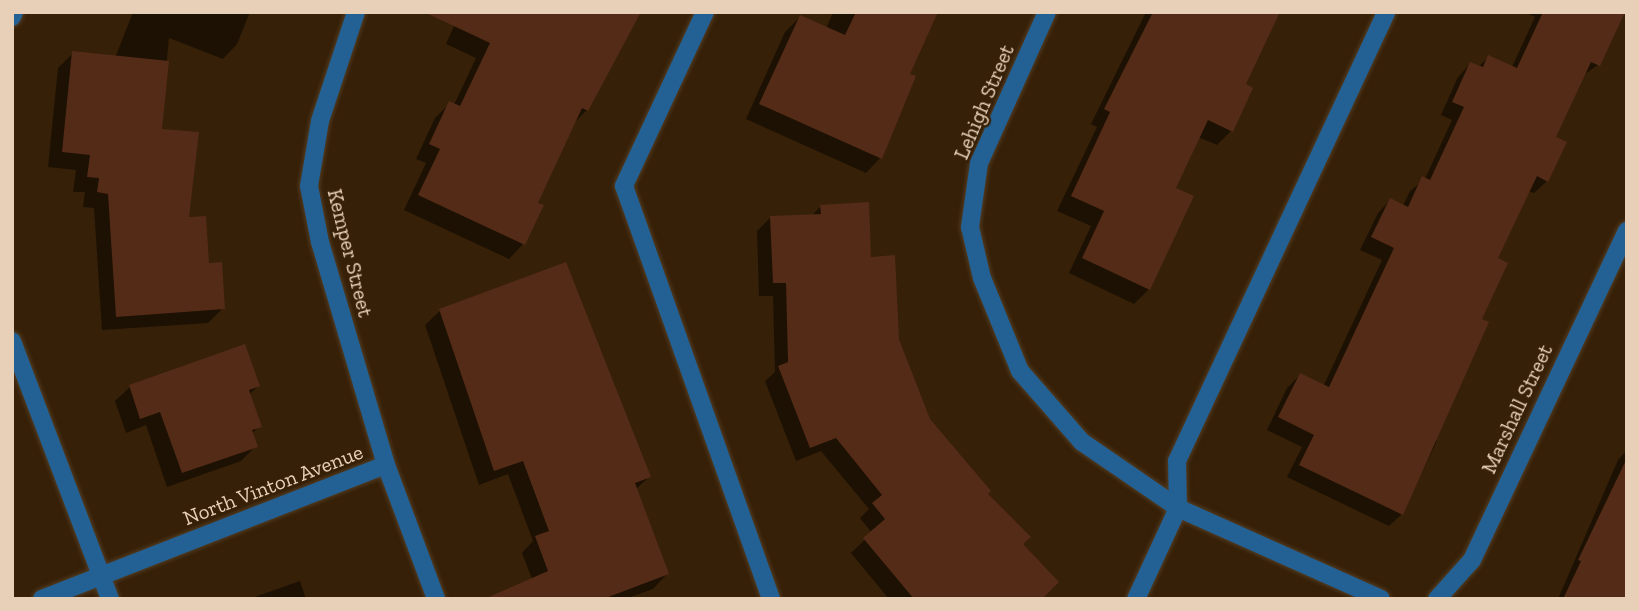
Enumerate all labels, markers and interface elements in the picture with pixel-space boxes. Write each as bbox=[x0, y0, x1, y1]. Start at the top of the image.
street label: Lehigh Street bbox=[949, 41, 1019, 163]
street label: Kemper Street bbox=[322, 186, 378, 320]
street label: Marshall Street bbox=[1476, 340, 1558, 478]
street label: North Vinton Avenue bbox=[179, 439, 367, 531]

